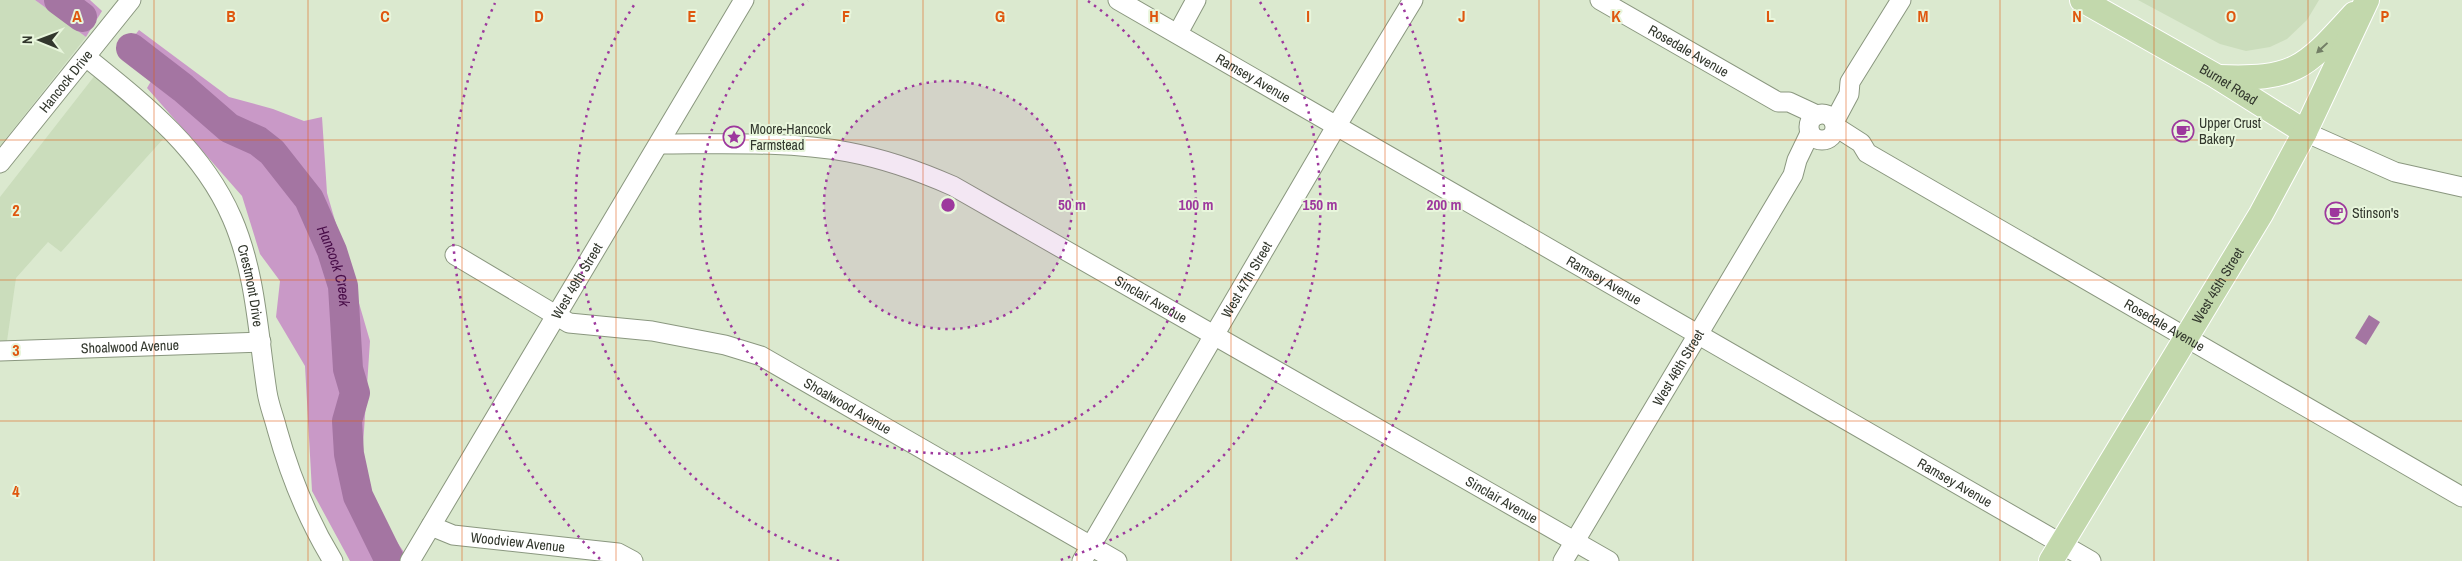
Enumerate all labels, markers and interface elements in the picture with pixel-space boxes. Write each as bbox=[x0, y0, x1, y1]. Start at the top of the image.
text: A bbox=[72, 5, 82, 27]
text: B bbox=[226, 5, 236, 27]
text: C bbox=[380, 5, 390, 27]
text: D bbox=[534, 5, 544, 27]
text: E bbox=[688, 5, 697, 27]
text: F bbox=[842, 5, 850, 27]
text: G bbox=[995, 5, 1005, 27]
text: H bbox=[1149, 5, 1159, 27]
text: I bbox=[1306, 5, 1310, 27]
text: J bbox=[1458, 5, 1466, 27]
text: K bbox=[1611, 5, 1621, 27]
text: L bbox=[1766, 5, 1774, 27]
text: M bbox=[1918, 5, 1929, 27]
text: N bbox=[2072, 5, 2082, 27]
text: O bbox=[2226, 5, 2236, 27]
text: P bbox=[2381, 5, 2390, 27]
north arrow bbox=[15, 15, 65, 65]
street label: Rosedale Avenue bbox=[1645, 21, 1732, 81]
text: N bbox=[18, 35, 36, 44]
one-way arrow bbox=[2316, 42, 2328, 54]
street label: Hancock Drive bbox=[35, 46, 96, 116]
street label: Ramsey Avenue bbox=[1212, 49, 1294, 107]
street label: Burnet Road bbox=[2196, 60, 2261, 109]
place label: Upper Crust Bakery bbox=[2199, 114, 2261, 148]
cafe icon: Upper Crust Bakery bbox=[2171, 119, 2195, 143]
place label: Moore-Hancock Farmstead bbox=[750, 120, 831, 154]
place icon: Moore-Hancock Farmstead bbox=[722, 125, 746, 149]
text: 50 m bbox=[1058, 194, 1086, 215]
text: 100 m bbox=[1179, 194, 1213, 215]
text: 150 m bbox=[1303, 194, 1337, 215]
text: 200 m bbox=[1427, 194, 1461, 215]
centre of rings bbox=[939, 196, 957, 214]
text: 2 bbox=[12, 199, 20, 221]
cafe icon: Stinson's bbox=[2324, 201, 2348, 225]
place label: Stinson's bbox=[2352, 204, 2399, 222]
water label: Hancock Creek bbox=[312, 222, 355, 308]
street label: West 47th Street bbox=[1217, 238, 1276, 321]
street label: West 49th Street bbox=[547, 240, 606, 322]
street label: Crestmont Drive bbox=[233, 242, 267, 328]
street label: West 45th Street bbox=[2188, 244, 2248, 327]
street label: Ramsey Avenue bbox=[1563, 252, 1645, 309]
street label: Sinclair Avenue bbox=[1112, 271, 1190, 327]
street label: Rosedale Avenue bbox=[2121, 295, 2208, 355]
street label: West 46th Street bbox=[1649, 326, 1708, 409]
street label: Shoalwood Avenue bbox=[81, 336, 179, 357]
text: 3 bbox=[12, 339, 20, 361]
street label: Shoalwood Avenue bbox=[801, 374, 895, 438]
street label: Ramsey Avenue bbox=[1914, 454, 1996, 511]
street label: Sinclair Avenue bbox=[1462, 472, 1541, 527]
text: 4 bbox=[12, 480, 20, 502]
street label: Woodview Avenue bbox=[470, 528, 566, 556]

